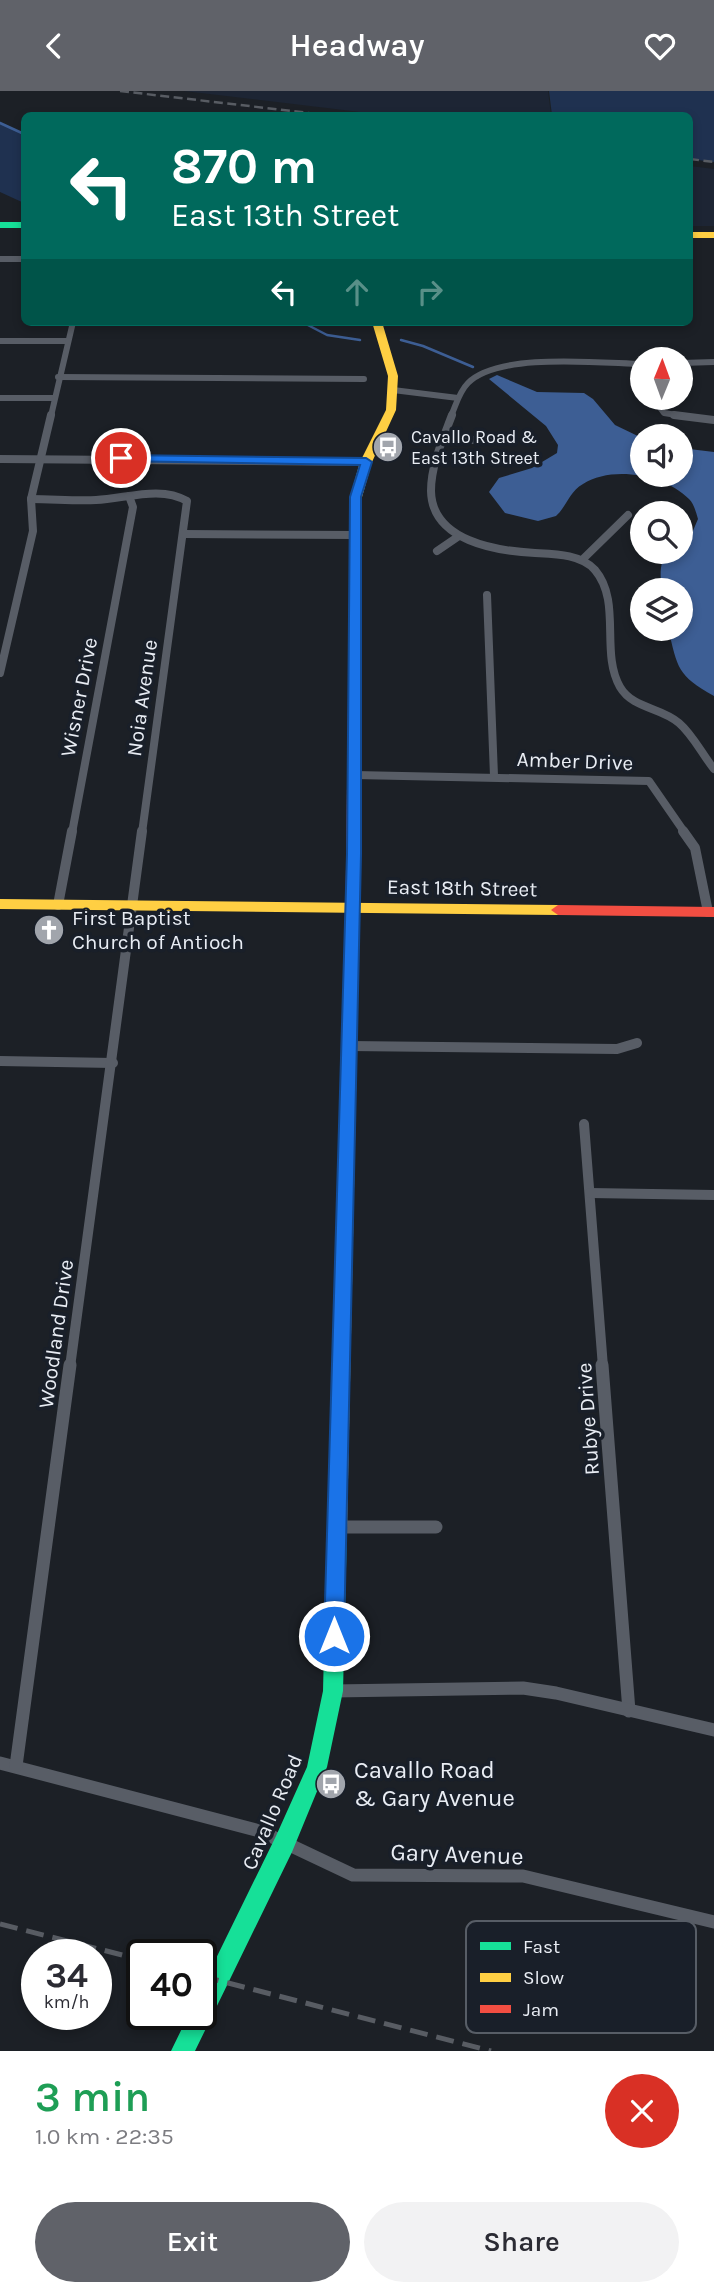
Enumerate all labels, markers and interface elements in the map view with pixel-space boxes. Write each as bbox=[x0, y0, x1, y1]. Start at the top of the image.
icon: back bbox=[35, 27, 73, 65]
text: Headway bbox=[289, 27, 425, 64]
icon: heart bbox=[641, 27, 679, 65]
text: 870 m bbox=[171, 138, 317, 195]
icon: left bbox=[56, 140, 147, 231]
text: East 13th Street bbox=[171, 197, 399, 234]
icon: left bbox=[265, 273, 303, 311]
icon: ahead bbox=[338, 273, 376, 311]
icon: right bbox=[411, 273, 449, 311]
north arrow bbox=[630, 347, 693, 409]
map controls bbox=[630, 347, 693, 641]
button: sound bbox=[630, 424, 693, 487]
place label: Cavallo Road & East 13th Street bbox=[411, 426, 540, 469]
pin bbox=[91, 428, 151, 488]
bus stop icon: Cavallo Road & East 13th Street bbox=[371, 430, 405, 464]
icon: arrive bbox=[102, 439, 140, 477]
button: search bbox=[630, 501, 693, 564]
button: layers bbox=[630, 578, 693, 641]
street label: Wisner Drive bbox=[56, 635, 102, 759]
street label: Noia Avenue bbox=[122, 638, 162, 758]
street label: Amber Drive bbox=[516, 747, 634, 775]
street label: East 18th Street bbox=[387, 875, 537, 901]
place label: First Baptist Church of Antioch bbox=[72, 906, 244, 954]
church icon: First Baptist Church of Antioch bbox=[32, 913, 66, 947]
street label: Woodland Drive bbox=[34, 1258, 78, 1410]
street label: Rubye Drive bbox=[572, 1362, 604, 1476]
position arrow bbox=[297, 1599, 371, 1673]
street label: Cavallo Road bbox=[237, 1751, 307, 1873]
place label: Cavallo Road & Gary Avenue bbox=[354, 1756, 515, 1812]
bus stop icon: Cavallo Road & Gary Avenue bbox=[314, 1767, 348, 1801]
street label: Gary Avenue bbox=[390, 1838, 524, 1870]
legend bbox=[466, 1921, 696, 2033]
text: Fast bbox=[523, 1936, 560, 1958]
speed limit sign: 40 bbox=[126, 1939, 217, 2030]
text: 34 bbox=[45, 1955, 88, 1996]
text: Slow bbox=[523, 1967, 564, 1989]
text: km/h bbox=[44, 1991, 89, 2013]
text: Jam bbox=[523, 1999, 559, 2021]
text: 3 min bbox=[35, 2072, 150, 2122]
button: close bbox=[605, 2074, 679, 2148]
text: 1.0 km · 22:35 bbox=[35, 2123, 174, 2150]
button: Exit bbox=[35, 2202, 350, 2282]
button: Share bbox=[364, 2202, 679, 2282]

